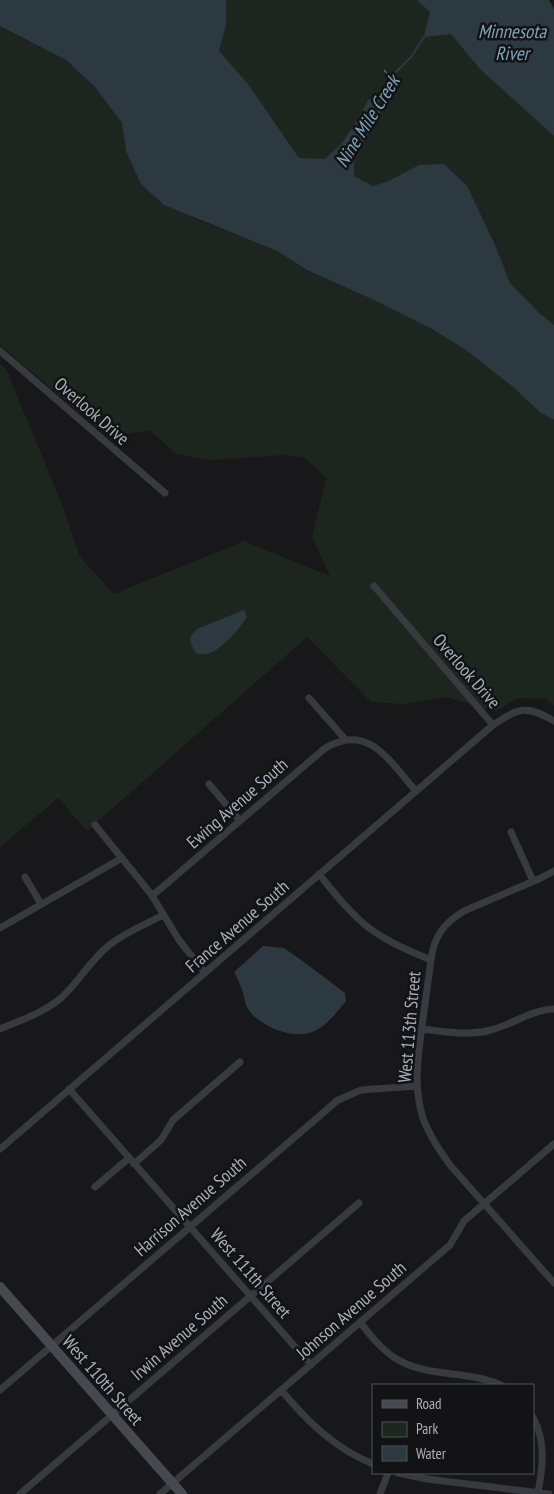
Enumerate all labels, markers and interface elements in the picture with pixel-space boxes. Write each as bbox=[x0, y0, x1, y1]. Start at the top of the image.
water label: Minnesota River bbox=[478, 19, 548, 65]
water label: Nine Mile Creek bbox=[329, 68, 406, 171]
street label: Overlook Drive bbox=[50, 372, 134, 450]
street label: Overlook Drive bbox=[428, 629, 506, 713]
street label: Ewing Avenue South bbox=[182, 753, 292, 853]
street label: France Avenue South bbox=[180, 875, 294, 977]
street label: West 113th Street bbox=[393, 970, 425, 1084]
street label: Harrison Avenue South bbox=[129, 1151, 251, 1261]
street label: West 111th Street bbox=[206, 1223, 296, 1323]
street label: Johnson Avenue South bbox=[290, 1256, 411, 1365]
street label: Irwin Avenue South bbox=[126, 1289, 232, 1385]
street label: West 110th Street bbox=[58, 1330, 148, 1430]
legend bbox=[372, 1384, 534, 1474]
text: Road bbox=[416, 1394, 442, 1413]
text: Park bbox=[416, 1419, 438, 1438]
text: Water bbox=[416, 1444, 447, 1463]

